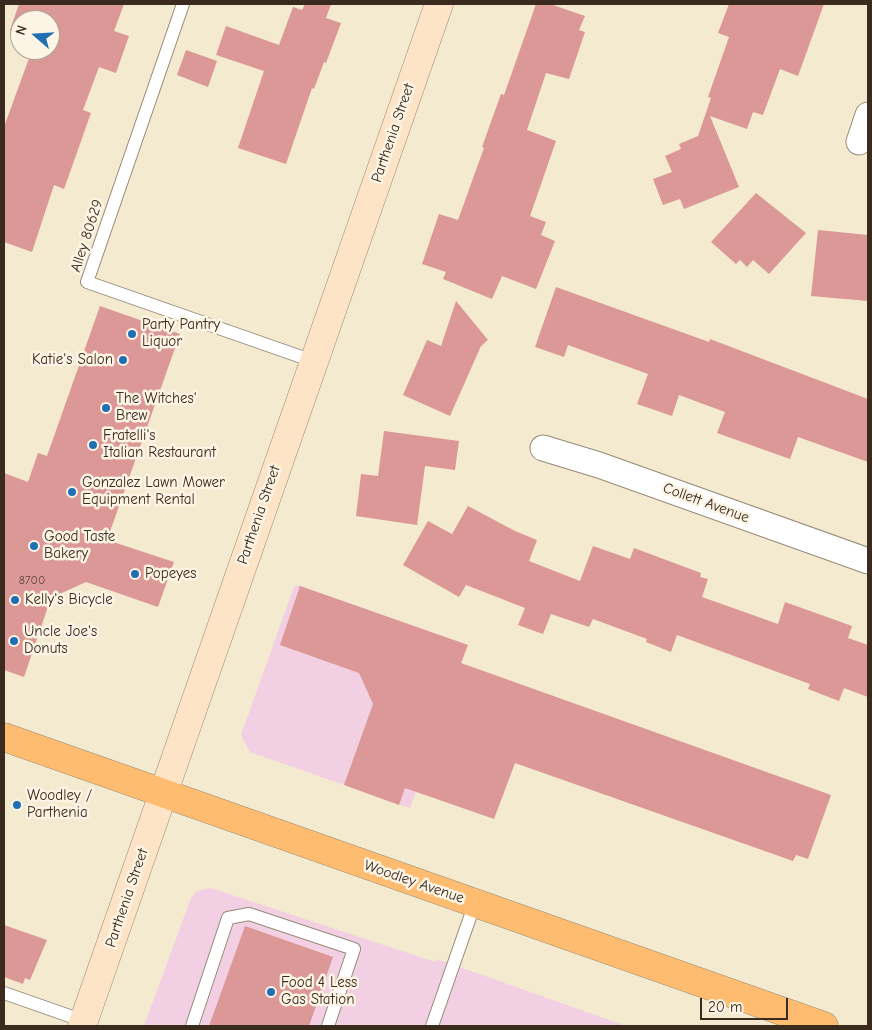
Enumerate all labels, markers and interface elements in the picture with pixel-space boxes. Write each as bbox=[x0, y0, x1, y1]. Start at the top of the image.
north arrow bbox=[10, 10, 60, 60]
text: N bbox=[12, 23, 31, 37]
street label: Parthenia Street bbox=[368, 81, 418, 185]
street label: Alley 80629 bbox=[67, 197, 107, 275]
place label: Party Pantry Liquor bbox=[142, 316, 220, 351]
marker: Party Pantry Liquor bbox=[126, 328, 138, 340]
place label: Katie's Salon bbox=[32, 351, 113, 369]
marker: Katie's Salon bbox=[117, 354, 129, 366]
place label: The Witches' Brew bbox=[116, 390, 197, 425]
marker: The Witches' Brew bbox=[100, 402, 112, 414]
place label: Fratelli's Italian Restaurant bbox=[103, 427, 216, 462]
marker: Fratelli's Italian Restaurant bbox=[87, 439, 99, 451]
street label: Parthenia Street bbox=[234, 463, 284, 567]
place label: Gonzalez Lawn Mower Equipment Rental bbox=[82, 474, 225, 509]
street label: Collett Avenue bbox=[660, 479, 752, 527]
marker: Gonzalez Lawn Mower Equipment Rental bbox=[66, 486, 78, 498]
place label: Good Taste Bakery bbox=[44, 528, 115, 563]
marker: Good Taste Bakery bbox=[28, 540, 40, 552]
place label: Popeyes bbox=[145, 565, 196, 583]
marker: Popeyes bbox=[129, 568, 141, 580]
house number: 8700 bbox=[19, 574, 45, 588]
place label: Kelly's Bicycle bbox=[25, 591, 113, 609]
marker: Kelly's Bicycle bbox=[9, 594, 21, 606]
place label: Uncle Joe's Donuts bbox=[24, 623, 97, 658]
marker: Uncle Joe's Donuts bbox=[8, 635, 20, 647]
place label: Woodley / Parthenia bbox=[27, 787, 92, 822]
marker: Woodley / Parthenia bbox=[11, 799, 23, 811]
street label: Parthenia Street bbox=[102, 846, 152, 950]
street label: Woodley Avenue bbox=[362, 856, 466, 908]
place label: Food 4 Less Gas Station bbox=[281, 974, 357, 1009]
marker: Food 4 Less Gas Station bbox=[265, 986, 277, 998]
scale bar bbox=[702, 988, 790, 1020]
text: 20 m bbox=[708, 998, 742, 1016]

